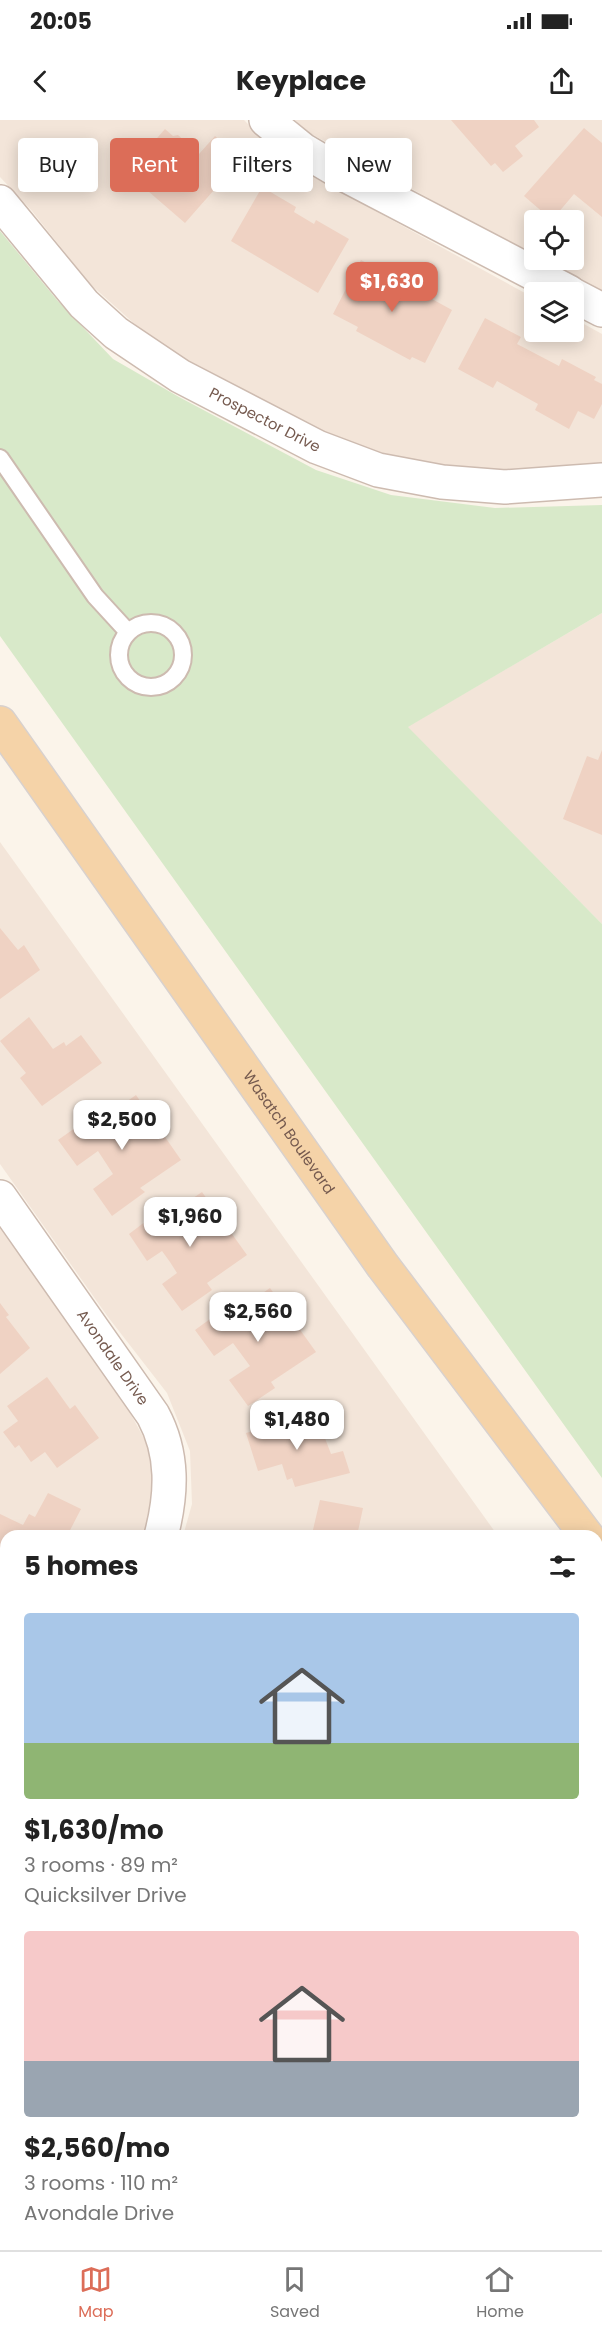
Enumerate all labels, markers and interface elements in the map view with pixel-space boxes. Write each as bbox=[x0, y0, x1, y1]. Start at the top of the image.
text: 20:05 bbox=[30, 6, 92, 37]
text: Keyplace bbox=[236, 62, 366, 99]
icon: back bbox=[24, 65, 57, 98]
icon: share bbox=[545, 65, 578, 98]
chip: Buy bbox=[18, 138, 98, 192]
chip: Rent bbox=[110, 138, 199, 192]
chip: Filters bbox=[211, 138, 313, 192]
chip: New bbox=[325, 138, 412, 192]
map controls bbox=[524, 210, 584, 342]
button: locate bbox=[524, 210, 584, 270]
pin: $1,630 bbox=[343, 262, 441, 313]
text: $1,630 bbox=[360, 267, 424, 295]
button: layers bbox=[524, 282, 584, 342]
street label: Prospector Drive bbox=[206, 382, 324, 457]
street label: Wasatch Boulevard bbox=[238, 1066, 340, 1198]
pin: $2,500 bbox=[73, 1100, 171, 1151]
text: $2,500 bbox=[87, 1105, 157, 1133]
pin: $1,960 bbox=[141, 1197, 239, 1248]
text: $1,960 bbox=[158, 1202, 222, 1230]
pin: $2,560 bbox=[209, 1292, 307, 1343]
text: $2,560 bbox=[223, 1297, 293, 1325]
street label: Avondale Drive bbox=[72, 1305, 154, 1409]
pin: $1,480 bbox=[248, 1400, 346, 1451]
text: $1,480 bbox=[264, 1405, 330, 1433]
text: 5 homes bbox=[24, 1548, 139, 1584]
icon: filters bbox=[546, 1550, 579, 1583]
icon: home bbox=[248, 1652, 356, 1760]
text: $1,630/mo bbox=[24, 1812, 163, 1848]
text: 3 rooms · 89 m² bbox=[24, 1851, 178, 1879]
text: Quicksilver Drive bbox=[24, 1881, 187, 1909]
icon: home bbox=[248, 1970, 356, 2078]
text: $2,560/mo bbox=[24, 2130, 170, 2166]
text: 3 rooms · 110 m² bbox=[24, 2169, 178, 2197]
text: Avondale Drive bbox=[24, 2199, 174, 2227]
tab: Map bbox=[78, 2263, 114, 2324]
tab: Saved bbox=[270, 2263, 320, 2324]
tab: Home bbox=[476, 2263, 524, 2324]

